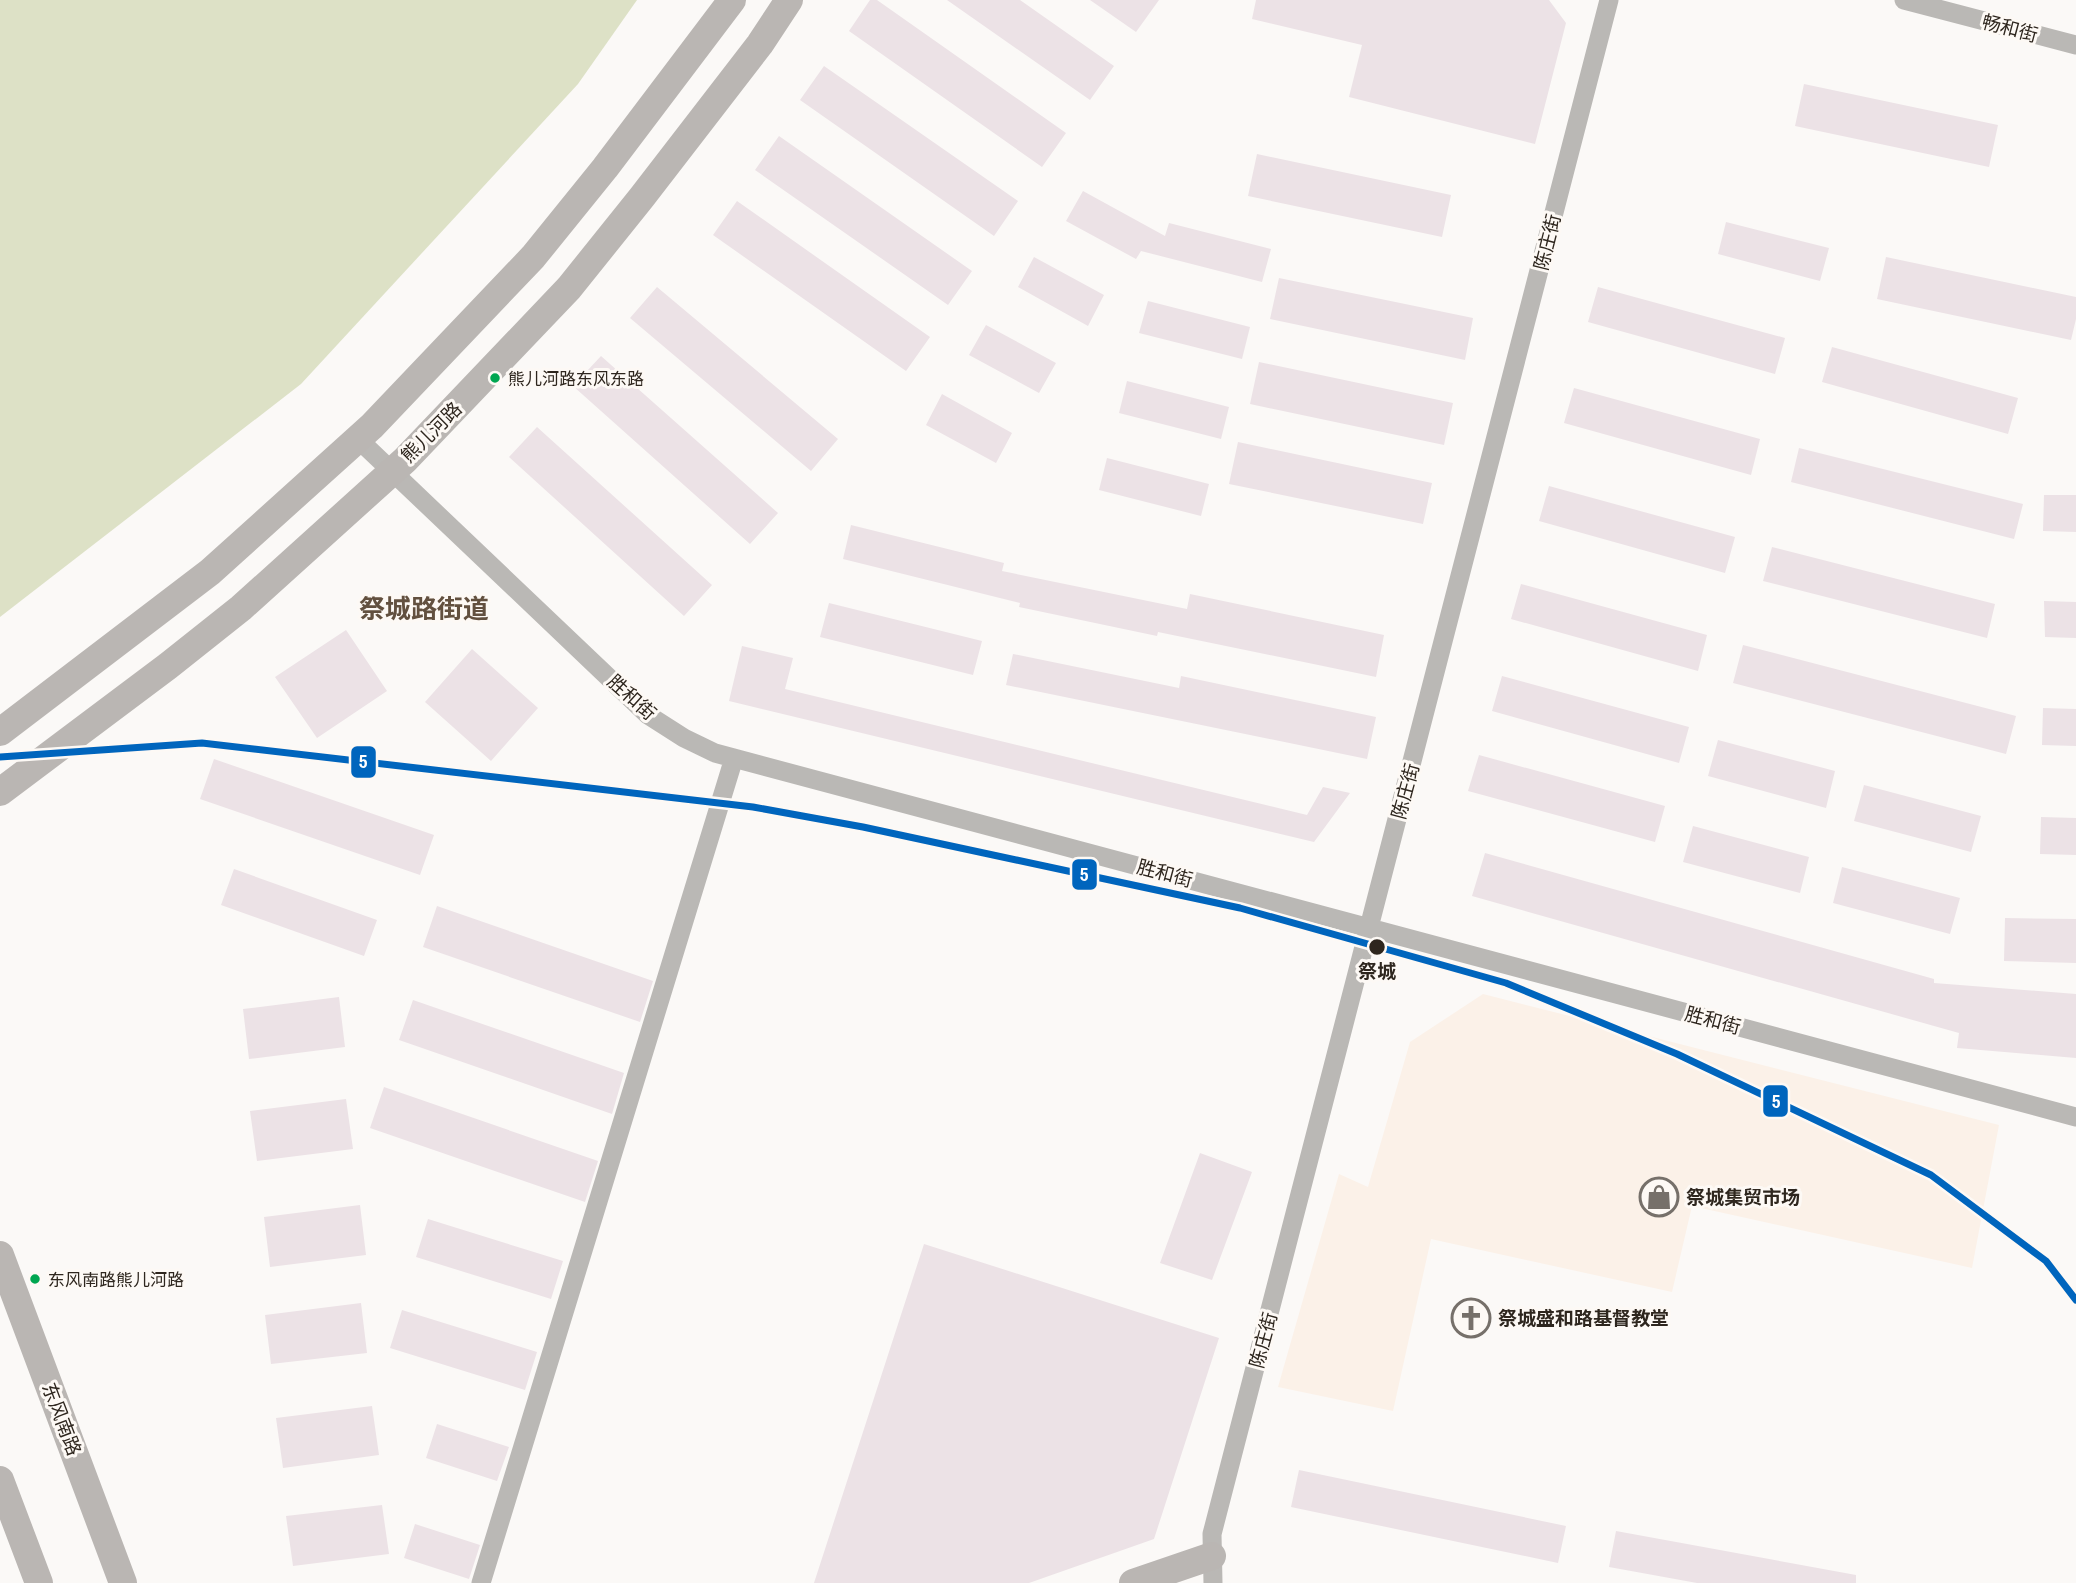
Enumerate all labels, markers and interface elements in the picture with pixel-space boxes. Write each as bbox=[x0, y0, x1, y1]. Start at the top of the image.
street label: 畅和街 bbox=[1979, 8, 2041, 48]
street label: 陈庄街 bbox=[1527, 211, 1567, 273]
place label: 熊儿河路东风东路 bbox=[508, 367, 644, 390]
marker: 熊儿河路东风东路 bbox=[488, 371, 502, 385]
street label: 熊儿河路 bbox=[395, 396, 467, 468]
district label: 祭城路街道 bbox=[359, 591, 489, 626]
street label: 胜和街 bbox=[602, 668, 662, 726]
line badge: 5 bbox=[350, 745, 377, 779]
text: 5 bbox=[359, 748, 368, 774]
street label: 陈庄街 bbox=[1385, 760, 1425, 822]
street label: 胜和街 bbox=[1134, 853, 1196, 893]
line badge: 5 bbox=[1071, 858, 1098, 891]
text: 5 bbox=[1080, 861, 1089, 887]
marker: 祭城 bbox=[1367, 937, 1387, 957]
place label: 祭城 bbox=[1358, 958, 1396, 984]
street label: 胜和街 bbox=[1682, 1000, 1744, 1040]
line badge: 5 bbox=[1762, 1084, 1789, 1118]
text: 5 bbox=[1772, 1088, 1781, 1114]
shop icon: 祭城集贸市场 bbox=[1638, 1176, 1680, 1218]
place label: 祭城集贸市场 bbox=[1686, 1184, 1800, 1210]
place label: 东风南路熊儿河路 bbox=[48, 1268, 184, 1291]
marker: 东风南路熊儿河路 bbox=[28, 1272, 42, 1286]
church icon: 祭城盛和路基督教堂 bbox=[1450, 1297, 1492, 1339]
place label: 祭城盛和路基督教堂 bbox=[1498, 1305, 1669, 1331]
street label: 陈庄街 bbox=[1243, 1309, 1283, 1371]
street label: 东风南路 bbox=[36, 1379, 88, 1459]

